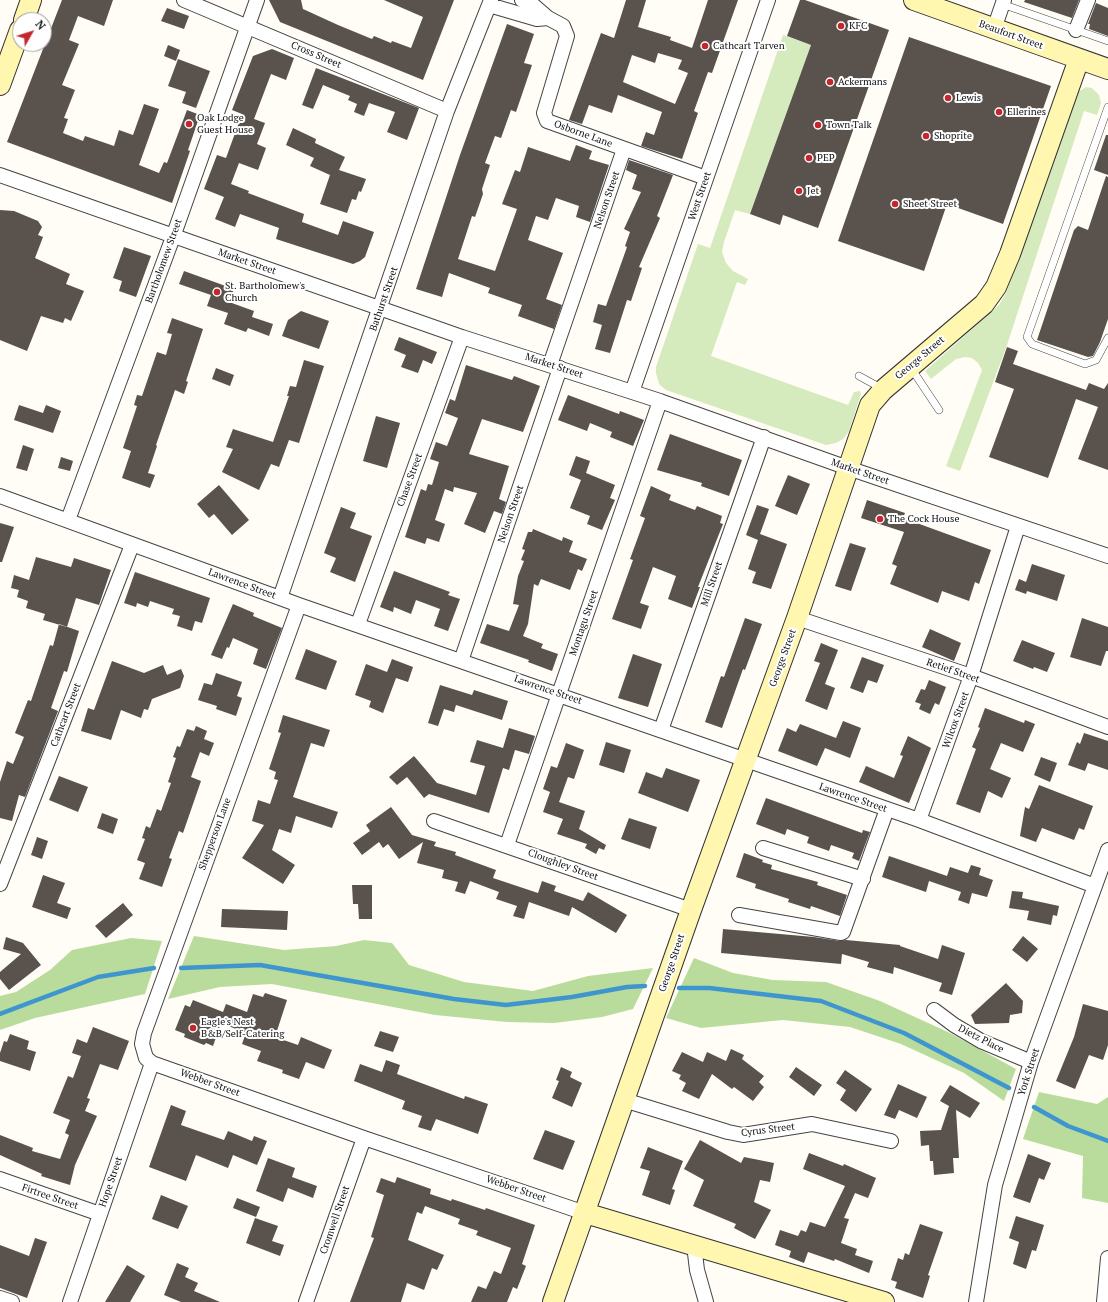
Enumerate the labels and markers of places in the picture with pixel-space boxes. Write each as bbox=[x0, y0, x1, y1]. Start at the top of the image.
place label: KFC bbox=[849, 20, 867, 32]
marker: KFC bbox=[836, 21, 846, 31]
place label: Cathcart Tarven bbox=[713, 40, 785, 52]
marker: Cathcart Tarven bbox=[700, 41, 710, 51]
place label: Ackermans bbox=[838, 76, 887, 88]
marker: Ackermans bbox=[825, 77, 835, 87]
place label: Lewis bbox=[956, 92, 981, 104]
marker: Lewis bbox=[943, 93, 953, 103]
place label: Ellerines bbox=[1007, 106, 1046, 118]
marker: Ellerines bbox=[994, 107, 1004, 117]
place label: Oak Lodge Guest House bbox=[197, 112, 253, 136]
marker: Oak Lodge Guest House bbox=[184, 119, 194, 129]
place label: Town Talk bbox=[826, 119, 872, 131]
marker: Town Talk bbox=[813, 120, 823, 130]
place label: Shoprite bbox=[934, 130, 972, 142]
marker: Shoprite bbox=[921, 131, 931, 141]
place label: PEP bbox=[817, 152, 835, 164]
marker: PEP bbox=[804, 153, 814, 163]
place label: Jet bbox=[807, 185, 819, 197]
marker: Jet bbox=[794, 186, 804, 196]
place label: Sheet Street bbox=[903, 198, 957, 210]
marker: Sheet Street bbox=[890, 199, 900, 209]
place label: St. Bartholomew's Church bbox=[225, 280, 305, 304]
marker: St. Bartholomew's Church bbox=[212, 287, 222, 297]
place label: The Cock House bbox=[888, 513, 959, 525]
marker: The Cock House bbox=[875, 514, 885, 524]
place label: Eagle's Nest B&B/Self-Catering bbox=[201, 1016, 284, 1040]
marker: Eagle's Nest B&B/Self-Catering bbox=[188, 1023, 198, 1033]

